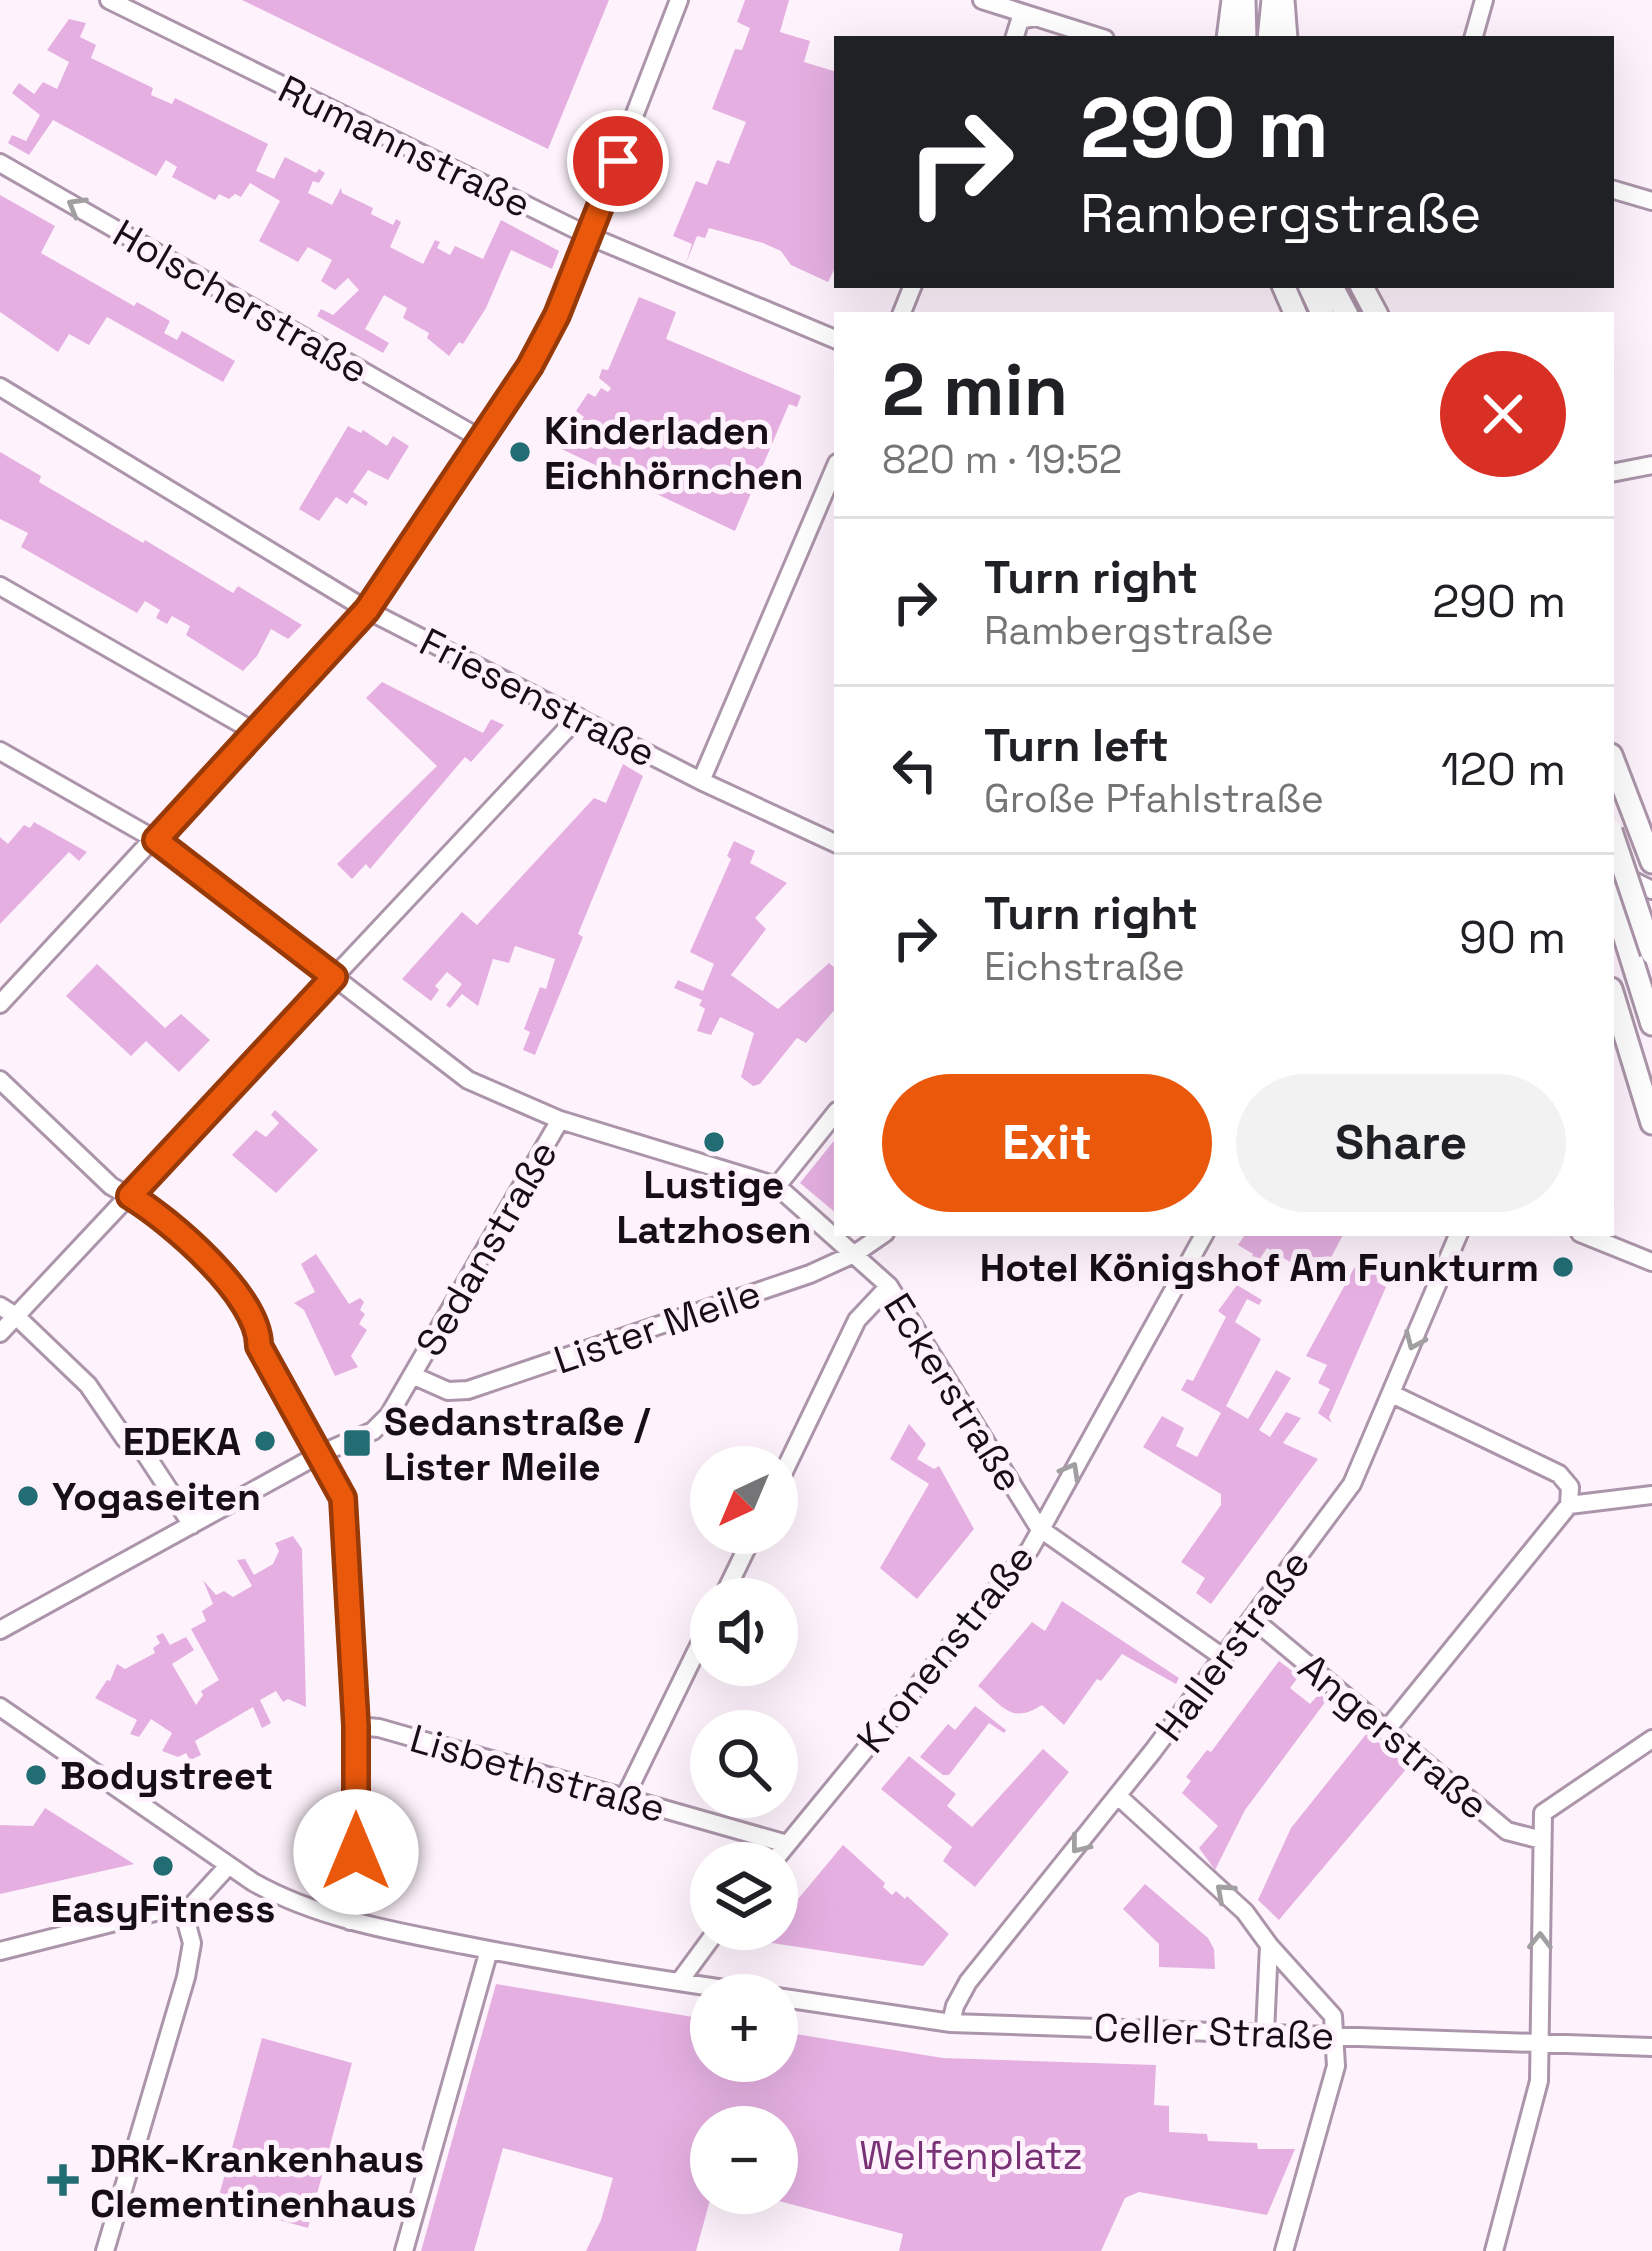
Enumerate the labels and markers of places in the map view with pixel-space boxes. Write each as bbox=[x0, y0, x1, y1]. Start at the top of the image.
pin bbox=[567, 110, 669, 212]
place label: Kinderladen Eichhörnchen bbox=[544, 406, 804, 500]
marker: Kinderladen Eichhörnchen bbox=[507, 439, 533, 465]
marker: Lustige Latzhosen bbox=[701, 1129, 727, 1155]
place label: Lustige Latzhosen bbox=[616, 1160, 812, 1254]
place label: Hotel Königshof Am Funkturm bbox=[980, 1243, 1539, 1292]
marker: Hotel Königshof Am Funkturm bbox=[1550, 1254, 1576, 1280]
place label: Sedanstraße / Lister Meile bbox=[384, 1397, 651, 1491]
place label: EDEKA bbox=[123, 1417, 241, 1466]
marker: Sedanstraße / Lister Meile bbox=[341, 1427, 373, 1459]
marker: EDEKA bbox=[252, 1428, 278, 1454]
place label: Yogaseiten bbox=[52, 1472, 261, 1521]
marker: Yogaseiten bbox=[15, 1483, 41, 1509]
place label: Bodystreet bbox=[60, 1751, 273, 1800]
marker: Bodystreet bbox=[23, 1762, 49, 1788]
marker: EasyFitness bbox=[150, 1853, 176, 1879]
place label: EasyFitness bbox=[51, 1884, 275, 1933]
place label: DRK-Krankenhaus Clementinenhaus bbox=[90, 2134, 424, 2228]
marker: DRK-Krankenhaus Clementinenhaus bbox=[47, 2164, 79, 2196]

